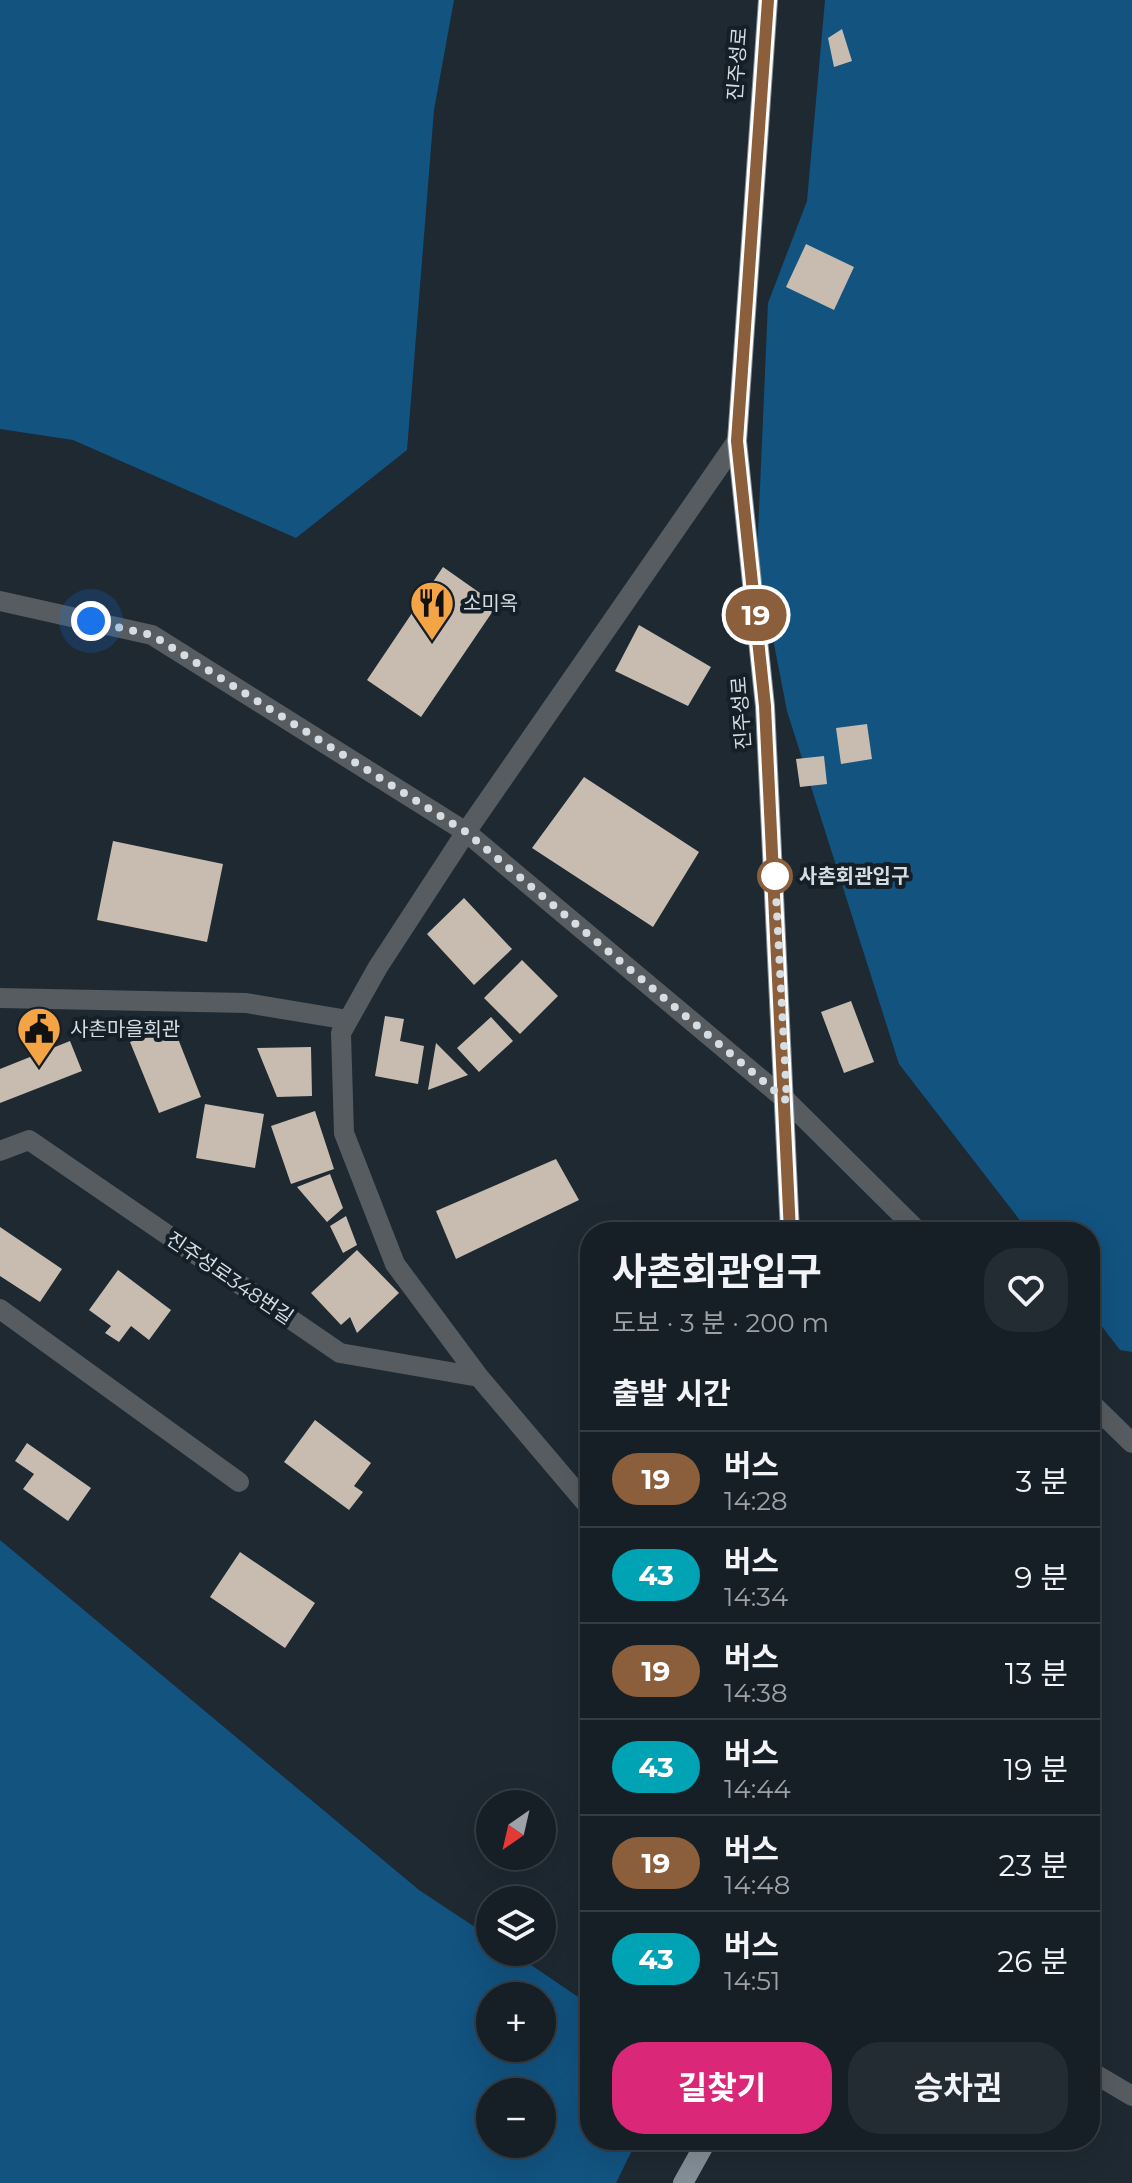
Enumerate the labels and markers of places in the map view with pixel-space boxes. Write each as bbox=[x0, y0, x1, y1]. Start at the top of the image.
restaurant icon: 소미옥 bbox=[408, 579, 456, 642]
place label: 소미옥 bbox=[463, 591, 518, 615]
marker: 사촌회관입구 bbox=[758, 859, 792, 893]
place label: 사촌회관입구 bbox=[799, 864, 909, 888]
public building icon: 사촌마을회관 bbox=[15, 1005, 63, 1068]
place label: 사촌마을회관 bbox=[70, 1017, 180, 1041]

